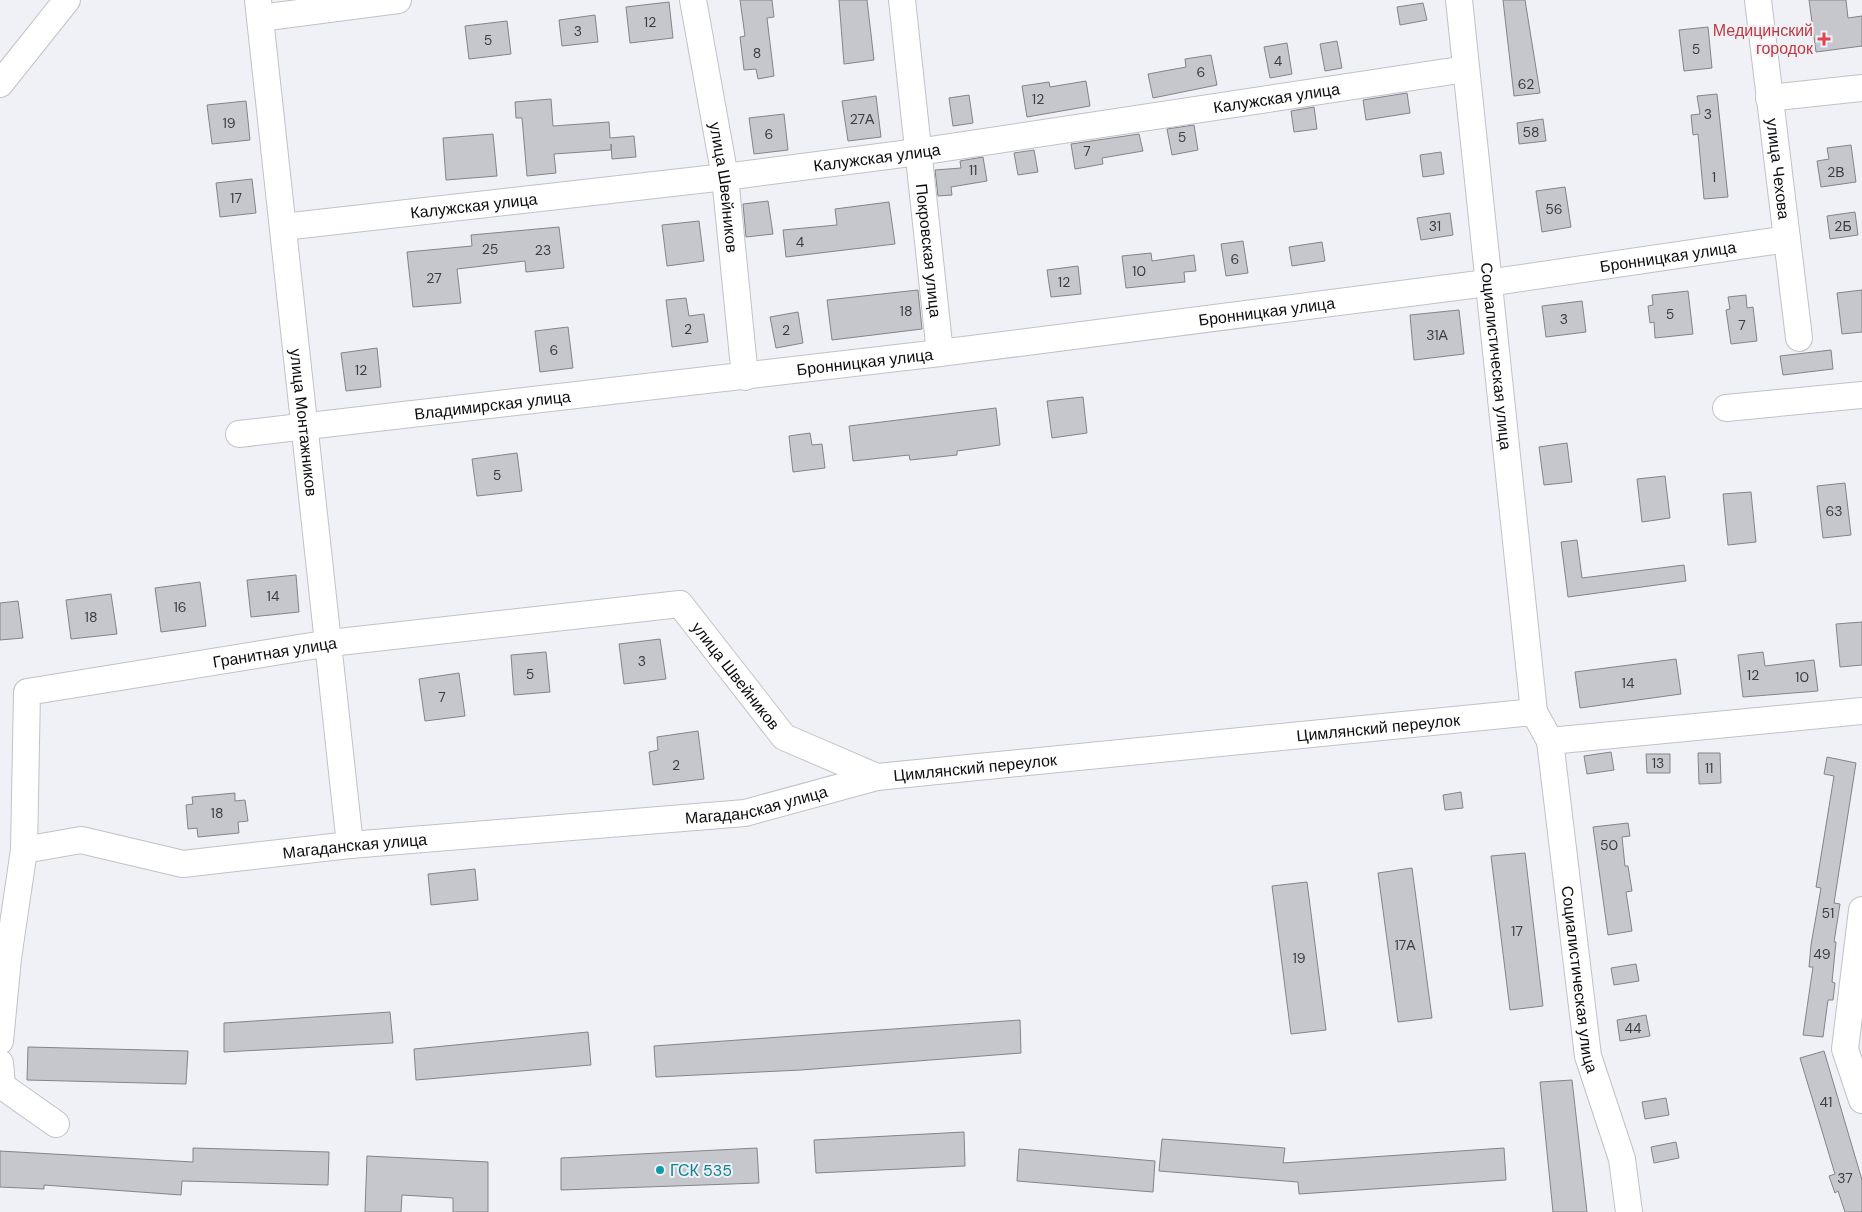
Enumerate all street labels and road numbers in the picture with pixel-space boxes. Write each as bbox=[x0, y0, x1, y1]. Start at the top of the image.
street label: Калужская улица bbox=[1212, 78, 1341, 118]
street label: улица Чехова bbox=[1761, 117, 1795, 221]
street label: улица Швейников bbox=[704, 120, 743, 254]
street label: Калужская улица bbox=[812, 139, 942, 176]
street label: Покровская улица bbox=[911, 182, 946, 319]
street label: Калужская улица bbox=[409, 188, 539, 224]
street label: Бронницкая улица bbox=[1599, 237, 1738, 277]
street label: Социалистическая улица bbox=[1476, 261, 1516, 451]
street label: Бронницкая улица bbox=[1197, 293, 1336, 331]
street label: Бронницкая улица bbox=[795, 344, 934, 380]
street label: улица Монтажников bbox=[285, 348, 322, 498]
street label: Владимирская улица bbox=[413, 386, 572, 425]
street label: улица Швейников bbox=[687, 618, 784, 734]
street label: Гранитная улица bbox=[211, 632, 338, 673]
street label: Цимлянский переулок bbox=[1296, 709, 1462, 746]
street label: Цимлянский переулок bbox=[892, 749, 1059, 786]
street label: Магаданская улица bbox=[684, 781, 830, 829]
street label: Магаданская улица bbox=[281, 829, 428, 864]
street label: Социалистическая улица bbox=[1557, 885, 1603, 1076]

